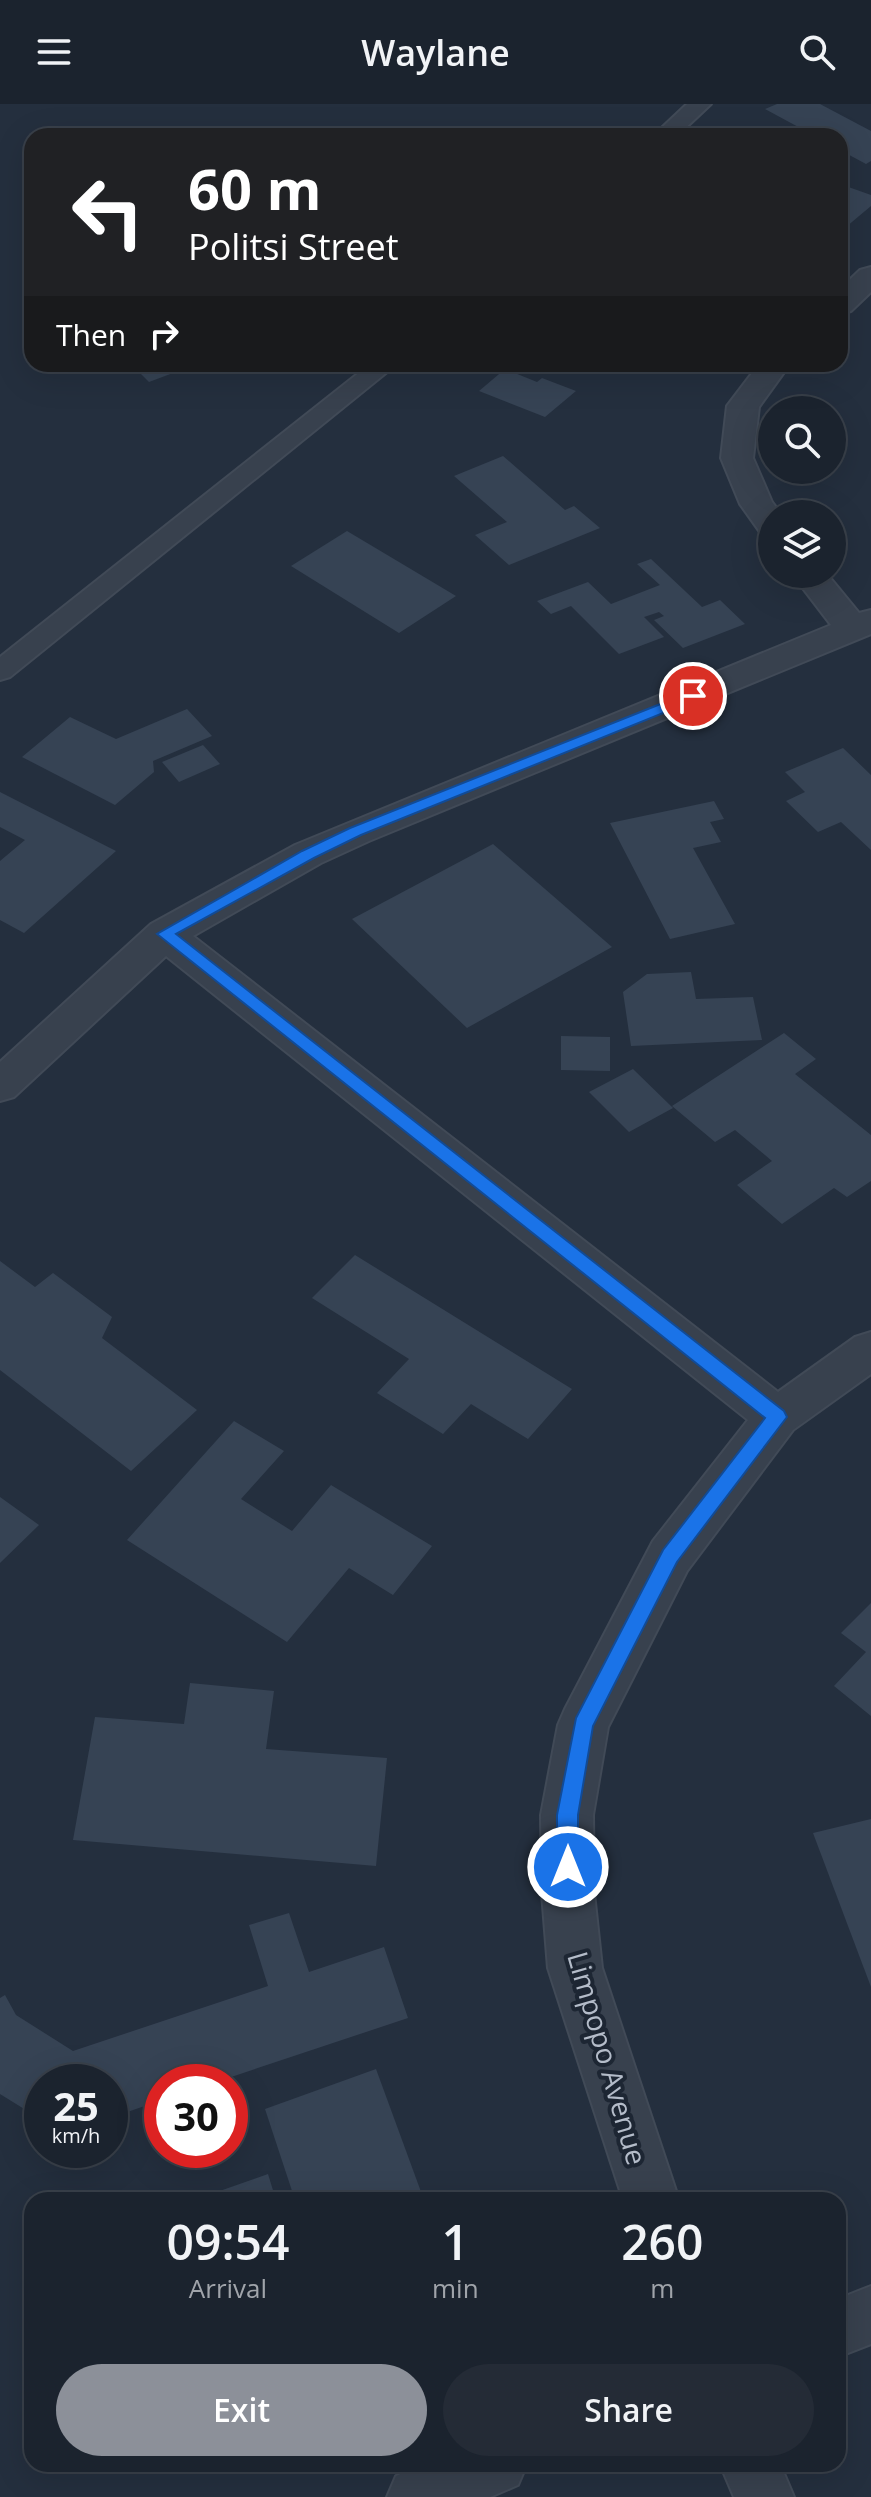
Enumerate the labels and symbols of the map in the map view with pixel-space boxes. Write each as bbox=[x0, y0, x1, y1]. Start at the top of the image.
pin bbox=[659, 662, 727, 730]
position arrow bbox=[526, 1825, 610, 1909]
street label: Limpopo Avenue bbox=[559, 1947, 657, 2169]
speed limit sign: 30 bbox=[144, 2064, 248, 2168]

